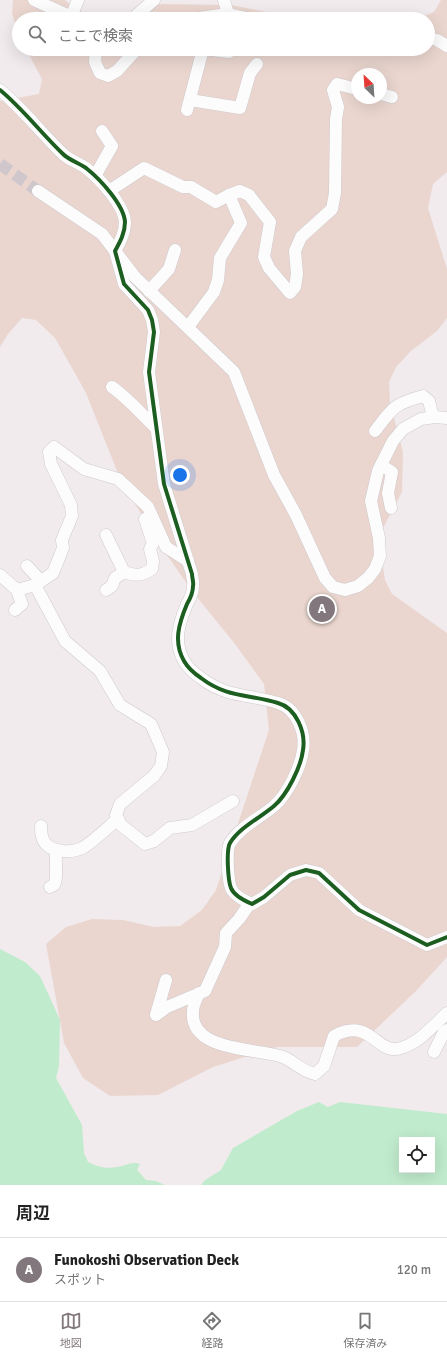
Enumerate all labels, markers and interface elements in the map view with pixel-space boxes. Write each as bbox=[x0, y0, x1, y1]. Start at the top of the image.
search box bbox=[12, 12, 435, 56]
icon: search bbox=[26, 23, 48, 45]
text: ここで検索 bbox=[58, 27, 133, 45]
north arrow bbox=[351, 68, 387, 104]
your location bbox=[170, 465, 190, 485]
pin: A bbox=[309, 594, 335, 624]
map controls bbox=[399, 1137, 435, 1173]
button: locate bbox=[399, 1137, 435, 1173]
text: 周辺 bbox=[16, 1203, 50, 1224]
text: Funokoshi Observation Deck bbox=[54, 1251, 239, 1269]
text: A bbox=[25, 1262, 33, 1278]
text: 120 m bbox=[397, 1262, 431, 1278]
text: スポット bbox=[54, 1272, 106, 1288]
tab: 地図 bbox=[60, 1310, 82, 1350]
tab: 経路 bbox=[201, 1310, 223, 1350]
tab: 保存済み bbox=[343, 1310, 387, 1350]

